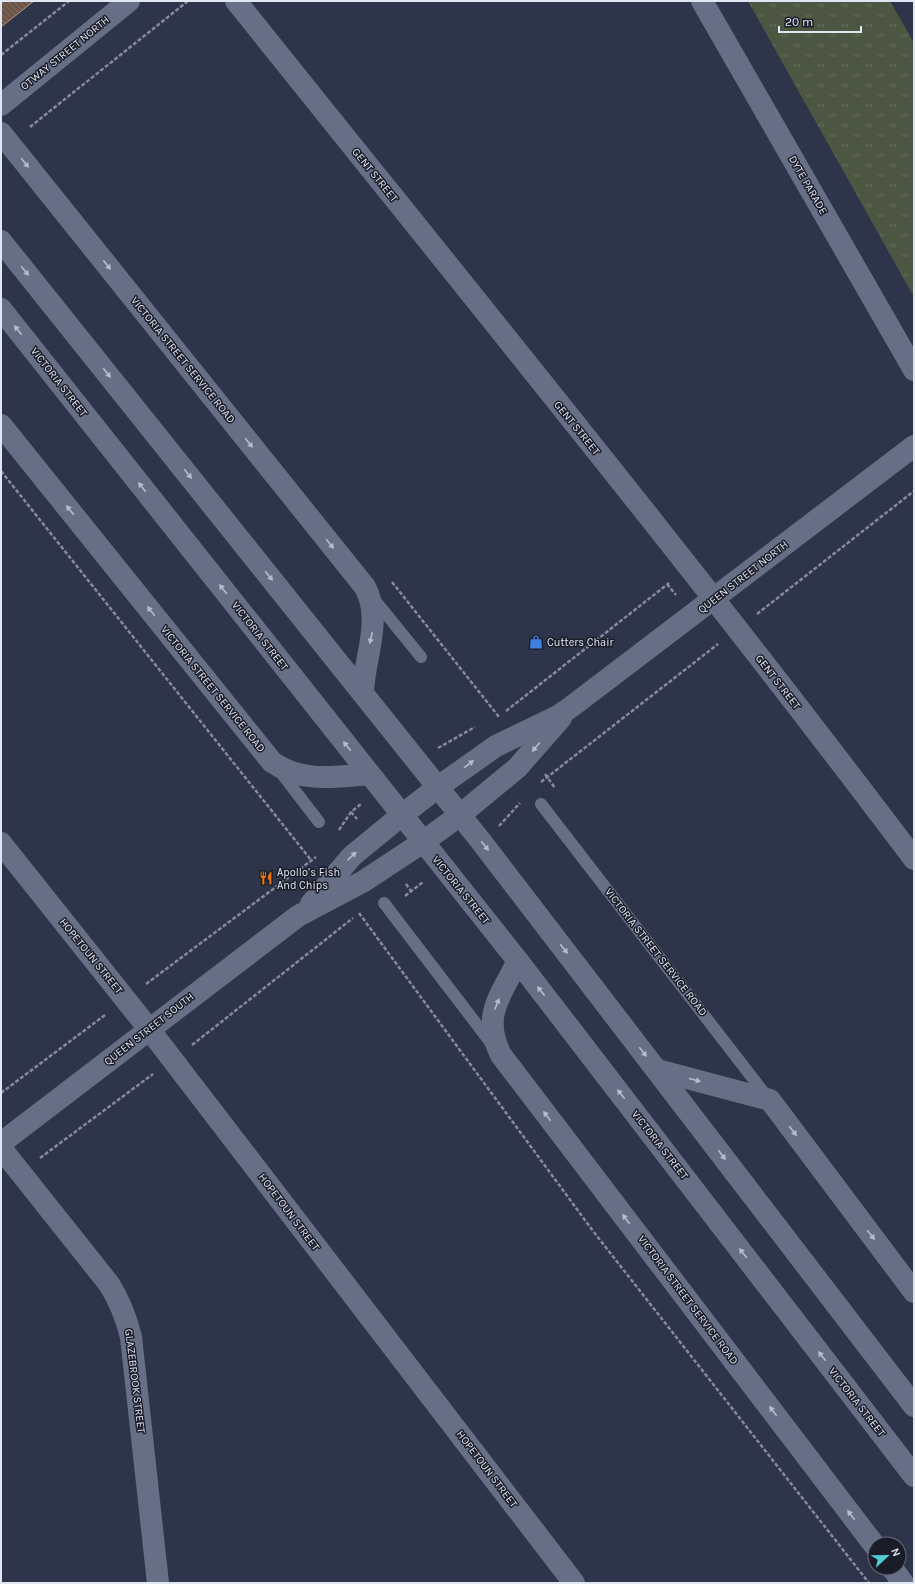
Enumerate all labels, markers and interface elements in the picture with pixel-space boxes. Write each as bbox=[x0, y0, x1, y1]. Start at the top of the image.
scale bar bbox=[779, 8, 861, 34]
street label: OTWAY STREET NORTH bbox=[18, 13, 112, 93]
text: 20 m bbox=[785, 15, 813, 29]
street label: GENT STREET bbox=[349, 145, 401, 205]
street label: DYTE PARADE bbox=[786, 153, 830, 217]
one-way arrow bbox=[21, 158, 30, 169]
one-way arrow bbox=[102, 259, 111, 270]
one-way arrow bbox=[21, 266, 30, 277]
street label: VICTORIA STREET SERVICE ROAD bbox=[128, 294, 238, 426]
one-way arrow bbox=[13, 325, 22, 336]
street label: VICTORIA STREET bbox=[28, 345, 90, 420]
one-way arrow bbox=[102, 367, 111, 378]
street label: GENT STREET bbox=[551, 398, 603, 458]
one-way arrow bbox=[245, 437, 253, 448]
one-way arrow bbox=[184, 469, 192, 480]
one-way arrow bbox=[138, 482, 146, 492]
one-way arrow bbox=[65, 505, 74, 516]
street label: QUEEN STREET NORTH bbox=[695, 538, 791, 616]
one-way arrow bbox=[326, 539, 335, 550]
one-way arrow bbox=[265, 570, 274, 581]
one-way arrow bbox=[218, 583, 227, 594]
street label: VICTORIA STREET bbox=[229, 599, 291, 674]
one-way arrow bbox=[147, 606, 156, 617]
street label: VICTORIA STREET SERVICE ROAD bbox=[158, 623, 268, 755]
one-way arrow bbox=[367, 632, 373, 645]
shop icon: Cutters Chair bbox=[528, 634, 544, 650]
place label: Cutters Chair bbox=[547, 636, 613, 649]
street label: GENT STREET bbox=[753, 652, 804, 712]
one-way arrow bbox=[343, 740, 351, 751]
one-way arrow bbox=[532, 741, 541, 752]
one-way arrow bbox=[464, 760, 475, 768]
one-way arrow bbox=[481, 840, 489, 851]
one-way arrow bbox=[347, 851, 357, 861]
street label: VICTORIA STREET bbox=[429, 853, 493, 927]
place label: Apollo’s Fish And Chips bbox=[277, 866, 340, 892]
restaurant icon: Apollo’s Fish And Chips bbox=[258, 870, 274, 886]
street label: VICTORIA STREET SERVICE ROAD bbox=[602, 886, 710, 1018]
street label: HOPETOUN STREET bbox=[57, 916, 126, 997]
one-way arrow bbox=[560, 943, 568, 954]
one-way arrow bbox=[537, 986, 546, 997]
street label: QUEEN STREET SOUTH bbox=[102, 990, 196, 1068]
one-way arrow bbox=[494, 998, 500, 1010]
one-way arrow bbox=[639, 1046, 648, 1057]
one-way arrow bbox=[689, 1077, 701, 1083]
one-way arrow bbox=[616, 1089, 625, 1100]
street label: VICTORIA STREET bbox=[629, 1108, 691, 1183]
one-way arrow bbox=[543, 1110, 551, 1121]
one-way arrow bbox=[789, 1126, 798, 1137]
one-way arrow bbox=[718, 1150, 727, 1161]
street label: HOPETOUN STREET bbox=[256, 1171, 323, 1254]
one-way arrow bbox=[622, 1214, 630, 1224]
one-way arrow bbox=[867, 1230, 876, 1241]
street label: VICTORIA STREET SERVICE ROAD bbox=[635, 1233, 741, 1367]
one-way arrow bbox=[739, 1248, 747, 1258]
street label: GLAZEBROOK STREET bbox=[122, 1328, 148, 1434]
one-way arrow bbox=[818, 1351, 826, 1361]
street label: VICTORIA STREET bbox=[826, 1365, 888, 1440]
one-way arrow bbox=[768, 1406, 777, 1417]
street label: HOPETOUN STREET bbox=[454, 1428, 521, 1511]
one-way arrow bbox=[847, 1509, 856, 1520]
north arrow bbox=[867, 1536, 907, 1576]
text: N bbox=[888, 1546, 903, 1559]

